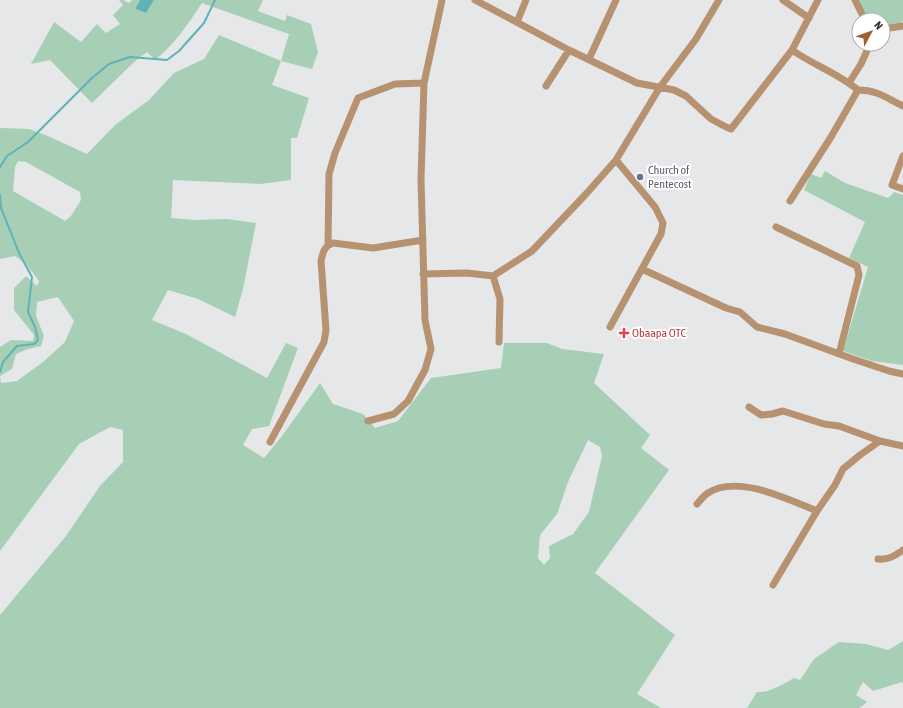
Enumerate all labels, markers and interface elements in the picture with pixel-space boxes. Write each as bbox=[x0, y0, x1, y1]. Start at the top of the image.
north arrow bbox=[851, 12, 891, 52]
text: N bbox=[872, 19, 885, 32]
place label: Church of Pentecost bbox=[648, 163, 692, 191]
marker: Church of Pentecost bbox=[635, 172, 645, 182]
place label: Obaapa OTC bbox=[632, 326, 687, 340]
marker: Obaapa OTC bbox=[619, 328, 629, 338]

